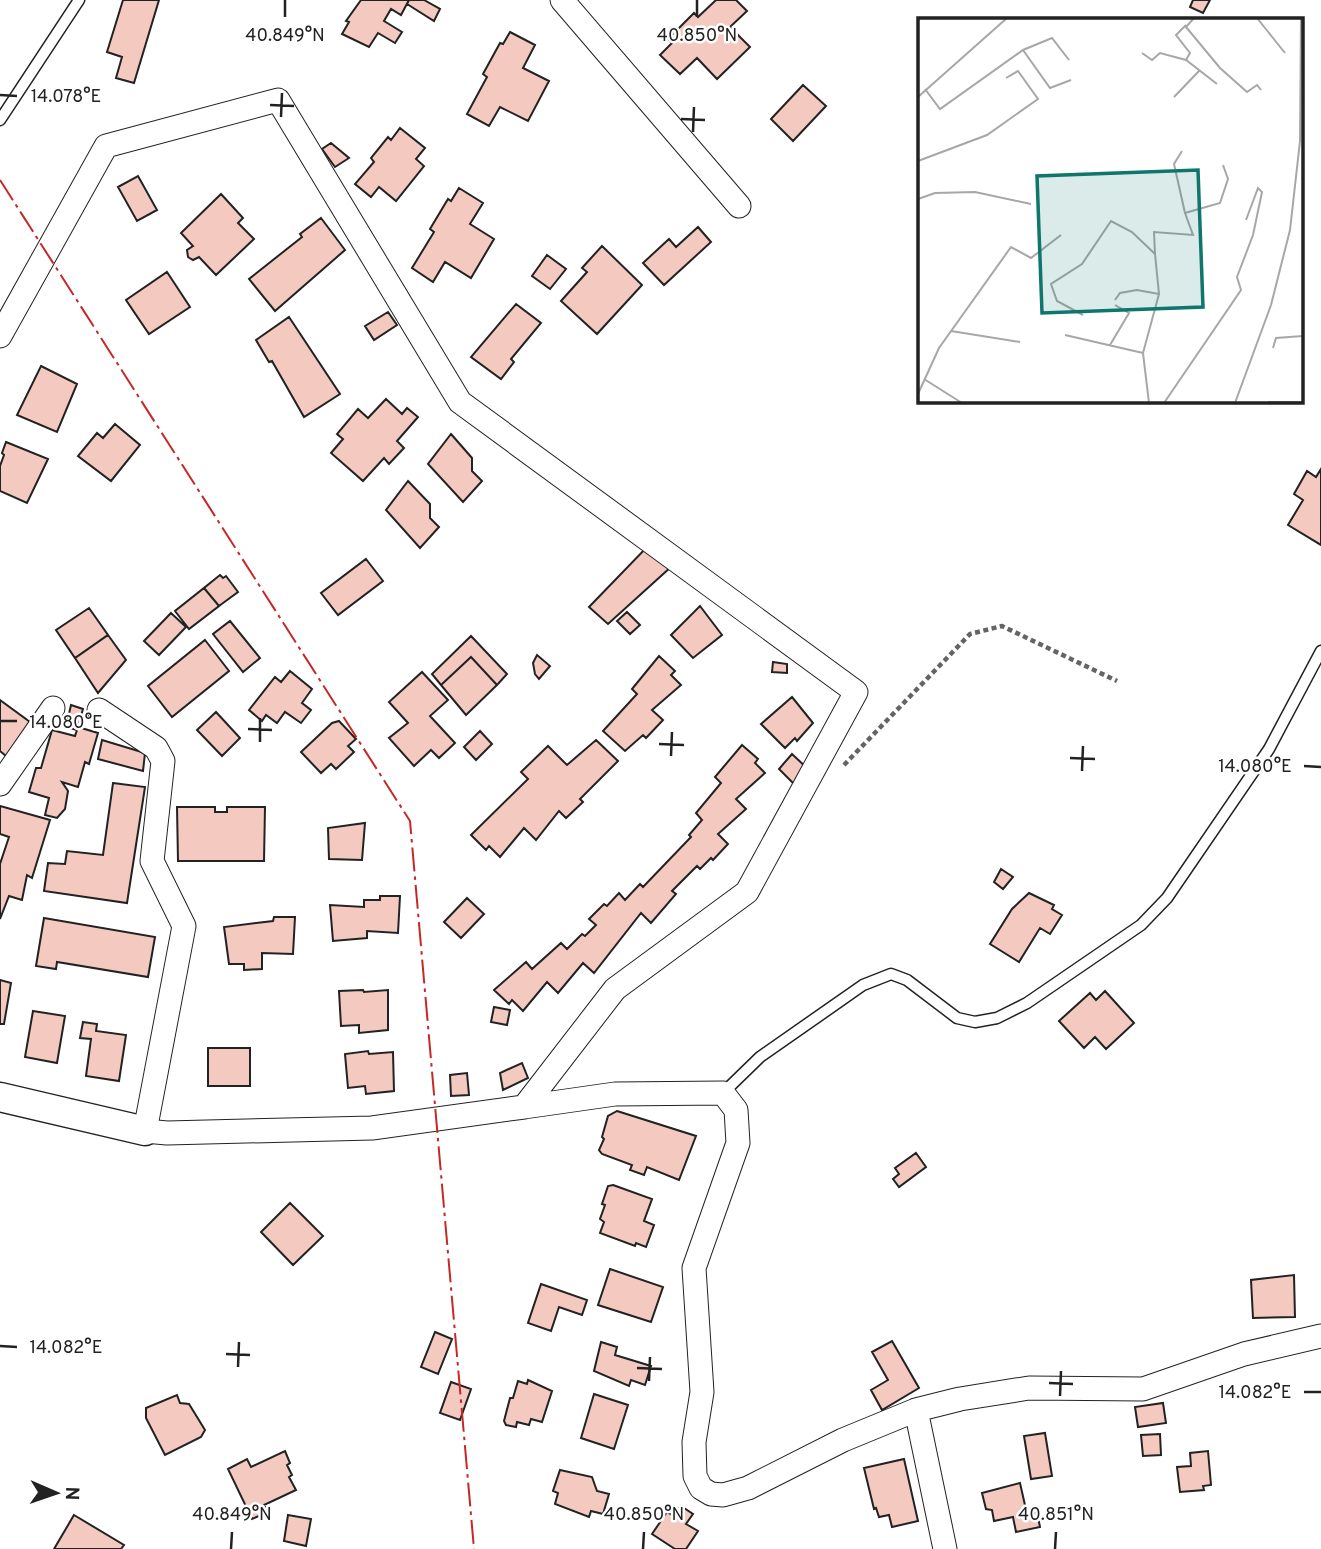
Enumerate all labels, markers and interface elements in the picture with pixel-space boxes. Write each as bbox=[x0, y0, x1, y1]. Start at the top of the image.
inset map bbox=[918, 18, 1304, 402]
text: 40.849°N bbox=[245, 25, 325, 48]
text: 40.850°N bbox=[657, 25, 737, 48]
text: 14.078°E bbox=[31, 86, 101, 109]
text: 14.080°E bbox=[29, 712, 103, 735]
text: 14.080°E bbox=[1218, 756, 1292, 779]
text: 14.082°E bbox=[30, 1337, 102, 1360]
text: 14.082°E bbox=[1219, 1382, 1291, 1405]
north arrow bbox=[21, 1458, 91, 1528]
text: N bbox=[59, 1486, 83, 1501]
text: 40.849°N bbox=[192, 1504, 272, 1527]
text: 40.850°N bbox=[604, 1504, 684, 1527]
text: 40.851°N bbox=[1018, 1504, 1094, 1527]

